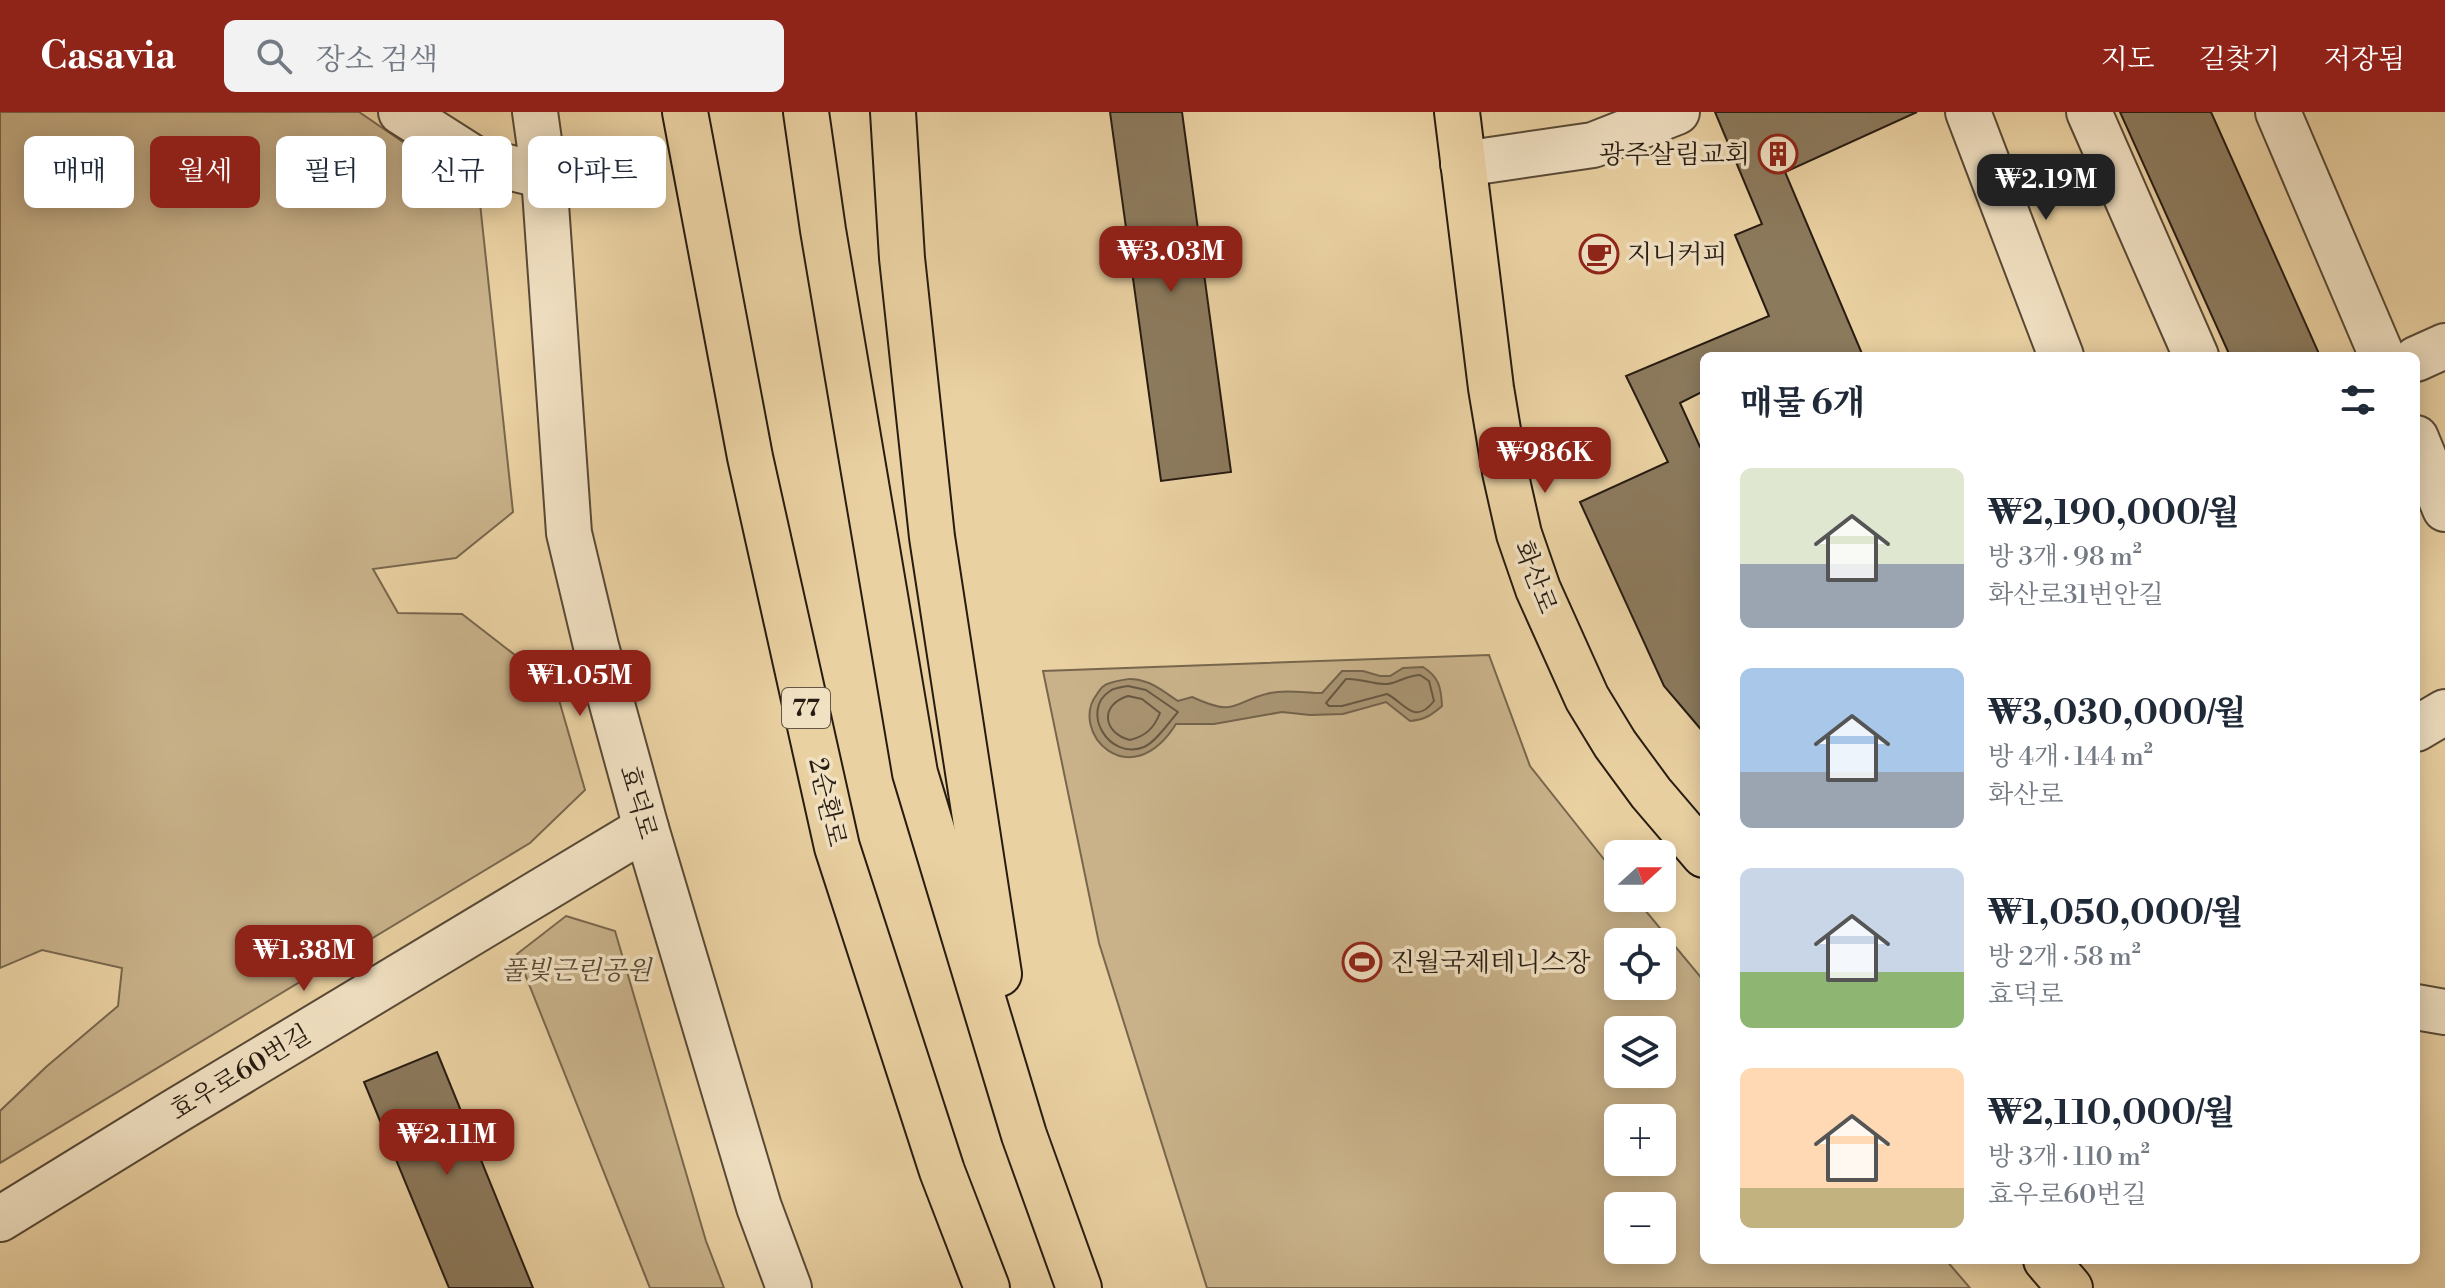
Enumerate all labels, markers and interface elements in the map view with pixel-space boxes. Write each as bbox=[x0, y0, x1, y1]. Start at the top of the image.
search box bbox=[224, 20, 784, 92]
text: Casavia bbox=[40, 33, 176, 80]
icon: search bbox=[252, 34, 296, 78]
text: 장소 검색 bbox=[316, 41, 438, 79]
text: 지도 bbox=[2101, 42, 2155, 77]
text: 길찾기 bbox=[2199, 42, 2280, 77]
text: 저장됨 bbox=[2324, 42, 2405, 77]
building icon: 광주살림교회 bbox=[1757, 133, 1799, 175]
chip: 매매 bbox=[24, 136, 134, 208]
chip: 월세 bbox=[150, 136, 260, 208]
chip: 필터 bbox=[276, 136, 386, 208]
chip: 신규 bbox=[402, 136, 512, 208]
chip: 아파트 bbox=[528, 136, 666, 208]
place label: 광주살림교회 bbox=[1599, 139, 1750, 171]
pin: ₩2.19M bbox=[1981, 154, 2111, 222]
text: ₩2.19M bbox=[1995, 164, 2097, 196]
pin: ₩3.03M bbox=[1106, 226, 1236, 294]
cafe icon: 지니커피 bbox=[1578, 233, 1620, 275]
text: ₩3.03M bbox=[1117, 236, 1225, 268]
place label: 지니커피 bbox=[1627, 239, 1727, 271]
icon: filters bbox=[2336, 378, 2380, 422]
text: 매물 6개 bbox=[1740, 383, 1865, 425]
pin: ₩986K bbox=[1489, 427, 1601, 495]
text: ₩986K bbox=[1497, 437, 1593, 469]
text: ₩2,190,000/월 bbox=[1988, 493, 2240, 535]
icon: home bbox=[1804, 500, 1900, 596]
street label: 화산로 bbox=[1507, 536, 1564, 618]
text: 방 3개 · 98 m² bbox=[1988, 541, 2142, 573]
text: 화산로31번안길 bbox=[1988, 579, 2164, 611]
pin: ₩1.05M bbox=[515, 650, 645, 718]
text: ₩1.05M bbox=[528, 660, 632, 692]
road number: 77 bbox=[782, 688, 830, 728]
text: ₩3,030,000/월 bbox=[1988, 693, 2247, 735]
icon: home bbox=[1804, 700, 1900, 796]
text: 방 4개 · 144 m² bbox=[1988, 741, 2153, 773]
street label: 2순환로 bbox=[801, 755, 853, 850]
street label: 효덕로 bbox=[612, 762, 664, 843]
text: 화산로 bbox=[1988, 779, 2063, 811]
north arrow bbox=[1604, 840, 1676, 912]
map controls bbox=[1604, 840, 1676, 1264]
text: ₩1,050,000/월 bbox=[1988, 893, 2244, 935]
icon: home bbox=[1804, 900, 1900, 996]
pin: ₩1.38M bbox=[239, 925, 369, 993]
button: locate bbox=[1604, 928, 1676, 1000]
text: ₩1.38M bbox=[253, 935, 355, 967]
sports icon: 진월국제테니스장 bbox=[1341, 941, 1383, 983]
text: 방 2개 · 58 m² bbox=[1988, 941, 2141, 973]
place label: 진월국제테니스장 bbox=[1390, 947, 1591, 979]
park label: 풀빛근린공원 bbox=[501, 955, 653, 987]
text: 효덕로 bbox=[1988, 979, 2063, 1011]
button: layers bbox=[1604, 1016, 1676, 1088]
street label: 효우로60번길 bbox=[164, 1018, 317, 1127]
text: ₩2,110,000/월 bbox=[1988, 1093, 2235, 1135]
icon: home bbox=[1804, 1100, 1900, 1196]
button: + bbox=[1604, 1104, 1676, 1176]
pin: ₩2.11M bbox=[382, 1109, 512, 1177]
text: ₩2.11M bbox=[397, 1119, 497, 1151]
text: 방 3개 · 110 m² bbox=[1988, 1141, 2150, 1173]
text: 효우로60번길 bbox=[1988, 1179, 2147, 1211]
button: − bbox=[1604, 1192, 1676, 1264]

